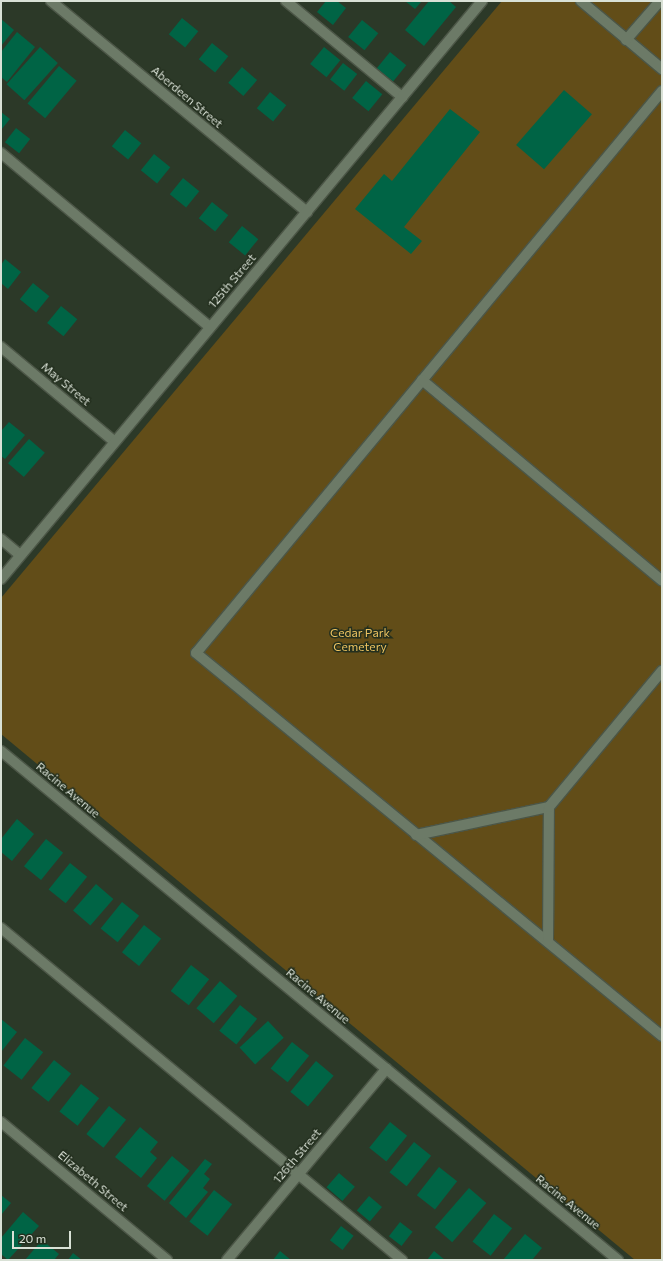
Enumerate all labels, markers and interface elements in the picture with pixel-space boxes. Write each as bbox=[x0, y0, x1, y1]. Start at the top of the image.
street label: Aberdeen Street bbox=[148, 63, 226, 131]
street label: 125th Street bbox=[205, 251, 259, 311]
street label: May Street bbox=[38, 359, 94, 409]
park label: Cedar Park Cemetery bbox=[330, 626, 390, 654]
street label: Racine Avenue bbox=[33, 759, 103, 821]
street label: Racine Avenue bbox=[283, 965, 353, 1027]
street label: 126th Street bbox=[270, 1126, 324, 1186]
street label: Elizabeth Street bbox=[55, 1148, 131, 1214]
street label: Racine Avenue bbox=[533, 1172, 603, 1232]
scale bar bbox=[14, 1223, 73, 1249]
text: 20 m bbox=[19, 1231, 46, 1245]

